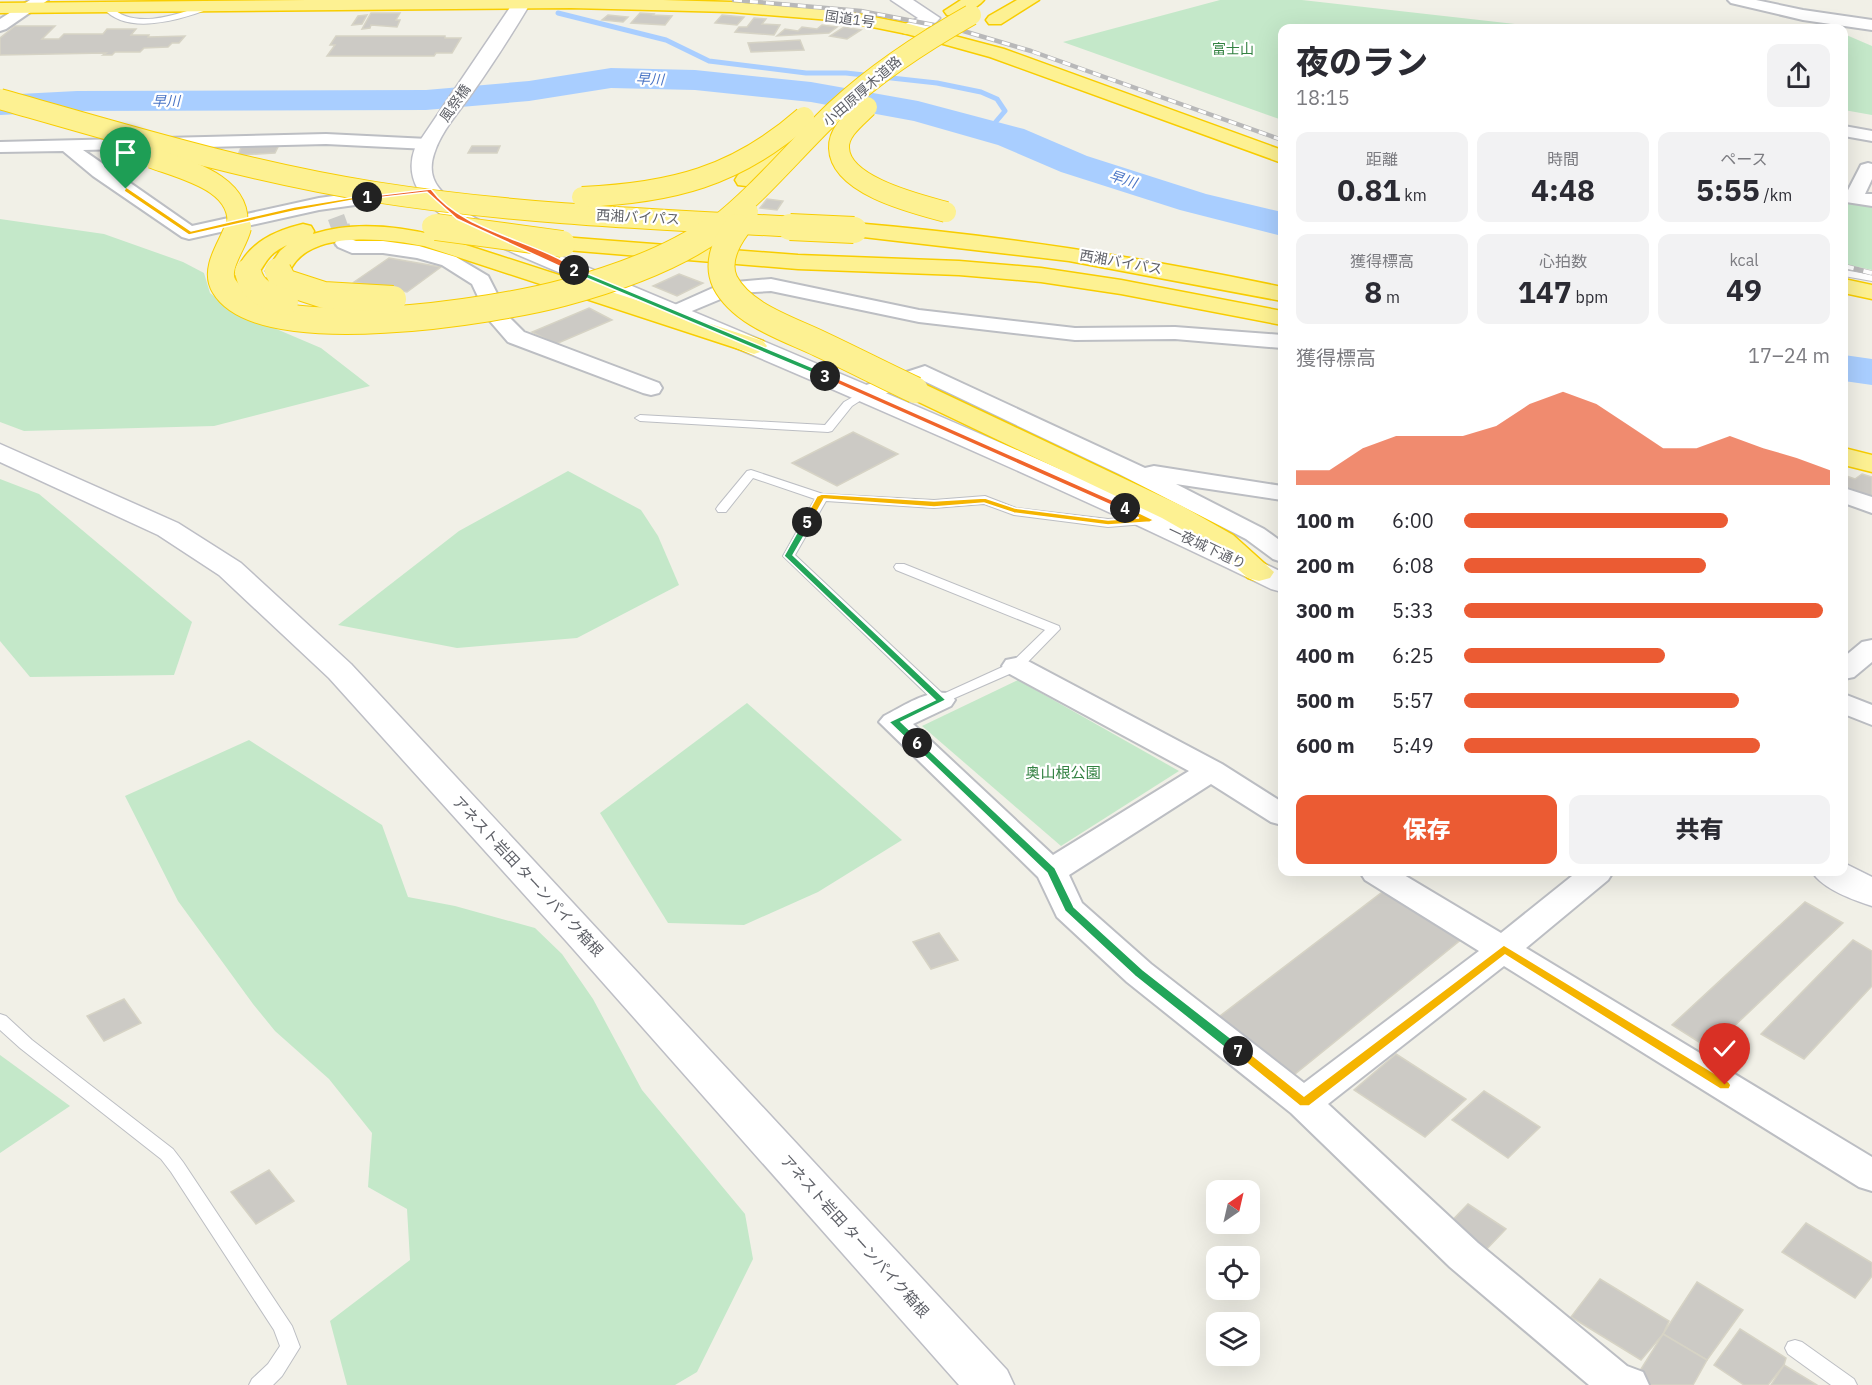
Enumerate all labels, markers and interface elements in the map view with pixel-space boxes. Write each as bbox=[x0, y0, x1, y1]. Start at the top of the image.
street label: 国道1号 bbox=[824, 7, 876, 31]
park label: 富士山 bbox=[1212, 40, 1254, 58]
text: 夜のラン bbox=[1296, 40, 1428, 83]
button: share bbox=[1767, 44, 1830, 107]
street label: 小田原厚木道路 bbox=[819, 52, 905, 130]
water label: 早川 bbox=[636, 70, 666, 89]
street label: 風祭橋 bbox=[436, 81, 474, 125]
text: 18:15 bbox=[1296, 84, 1350, 111]
water label: 早川 bbox=[152, 92, 182, 110]
pin bbox=[100, 127, 151, 189]
icon: arrive bbox=[109, 136, 142, 169]
text: 距離 bbox=[1366, 149, 1398, 169]
text: 時間 bbox=[1547, 149, 1579, 169]
text: ペース bbox=[1720, 149, 1768, 169]
water label: 早川 bbox=[1107, 166, 1141, 193]
text: 0.81 bbox=[1337, 170, 1401, 209]
text: 4:48 bbox=[1531, 170, 1595, 209]
text: 5:55 bbox=[1696, 170, 1760, 209]
pin: 1 bbox=[352, 182, 382, 212]
text: km bbox=[1401, 185, 1427, 205]
text: /km bbox=[1760, 185, 1792, 205]
text: 1 bbox=[362, 187, 372, 207]
street label: 西湘バイパス bbox=[596, 206, 680, 228]
street label: 西湘バイパス bbox=[1078, 246, 1164, 278]
text: kcal bbox=[1729, 250, 1759, 270]
text: 獲得標高 bbox=[1350, 251, 1414, 271]
text: 心拍数 bbox=[1539, 251, 1587, 271]
pin: 2 bbox=[559, 255, 589, 285]
text: 2 bbox=[569, 260, 579, 280]
text: 49 bbox=[1726, 270, 1762, 309]
text: 8 bbox=[1364, 272, 1382, 311]
text: 147 bbox=[1518, 272, 1572, 311]
text: m bbox=[1382, 287, 1400, 307]
text: bpm bbox=[1572, 287, 1608, 307]
text: 17–24 m bbox=[1748, 342, 1830, 369]
text: 獲得標高 bbox=[1296, 344, 1376, 371]
pin: 3 bbox=[810, 361, 840, 391]
text: 3 bbox=[820, 366, 830, 386]
pin: 4 bbox=[1110, 493, 1140, 523]
text: 4 bbox=[1120, 498, 1130, 518]
pin: 5 bbox=[792, 507, 822, 537]
text: 100 m bbox=[1296, 507, 1355, 534]
text: 6:00 bbox=[1392, 507, 1434, 534]
text: 5 bbox=[802, 512, 812, 532]
street label: 一夜城下通り bbox=[1165, 521, 1249, 573]
text: 200 m bbox=[1296, 552, 1355, 579]
text: 6:08 bbox=[1392, 552, 1434, 579]
text: 300 m bbox=[1296, 597, 1355, 624]
text: 5:33 bbox=[1392, 597, 1434, 624]
text: 400 m bbox=[1296, 642, 1355, 669]
text: 6:25 bbox=[1392, 642, 1434, 669]
text: 500 m bbox=[1296, 687, 1355, 714]
text: 5:57 bbox=[1392, 687, 1434, 714]
pin: 6 bbox=[902, 728, 932, 758]
text: 600 m bbox=[1296, 732, 1355, 759]
text: 5:49 bbox=[1392, 732, 1434, 759]
text: 6 bbox=[912, 733, 922, 753]
park label: 奥山根公園 bbox=[1025, 763, 1101, 782]
street label: アネスト岩田 ターンパイク箱根 bbox=[449, 792, 607, 960]
button: 保存 bbox=[1296, 795, 1557, 864]
button: 共有 bbox=[1569, 795, 1830, 864]
pin bbox=[1699, 1023, 1750, 1085]
icon: check bbox=[1708, 1032, 1741, 1065]
pin: 7 bbox=[1223, 1036, 1253, 1066]
text: 7 bbox=[1233, 1041, 1243, 1061]
street label: アネスト岩田 ターンパイク箱根 bbox=[777, 1151, 933, 1321]
north arrow bbox=[1206, 1180, 1260, 1234]
map controls bbox=[1206, 1180, 1260, 1366]
button: locate bbox=[1206, 1246, 1260, 1300]
button: layers bbox=[1206, 1312, 1260, 1366]

